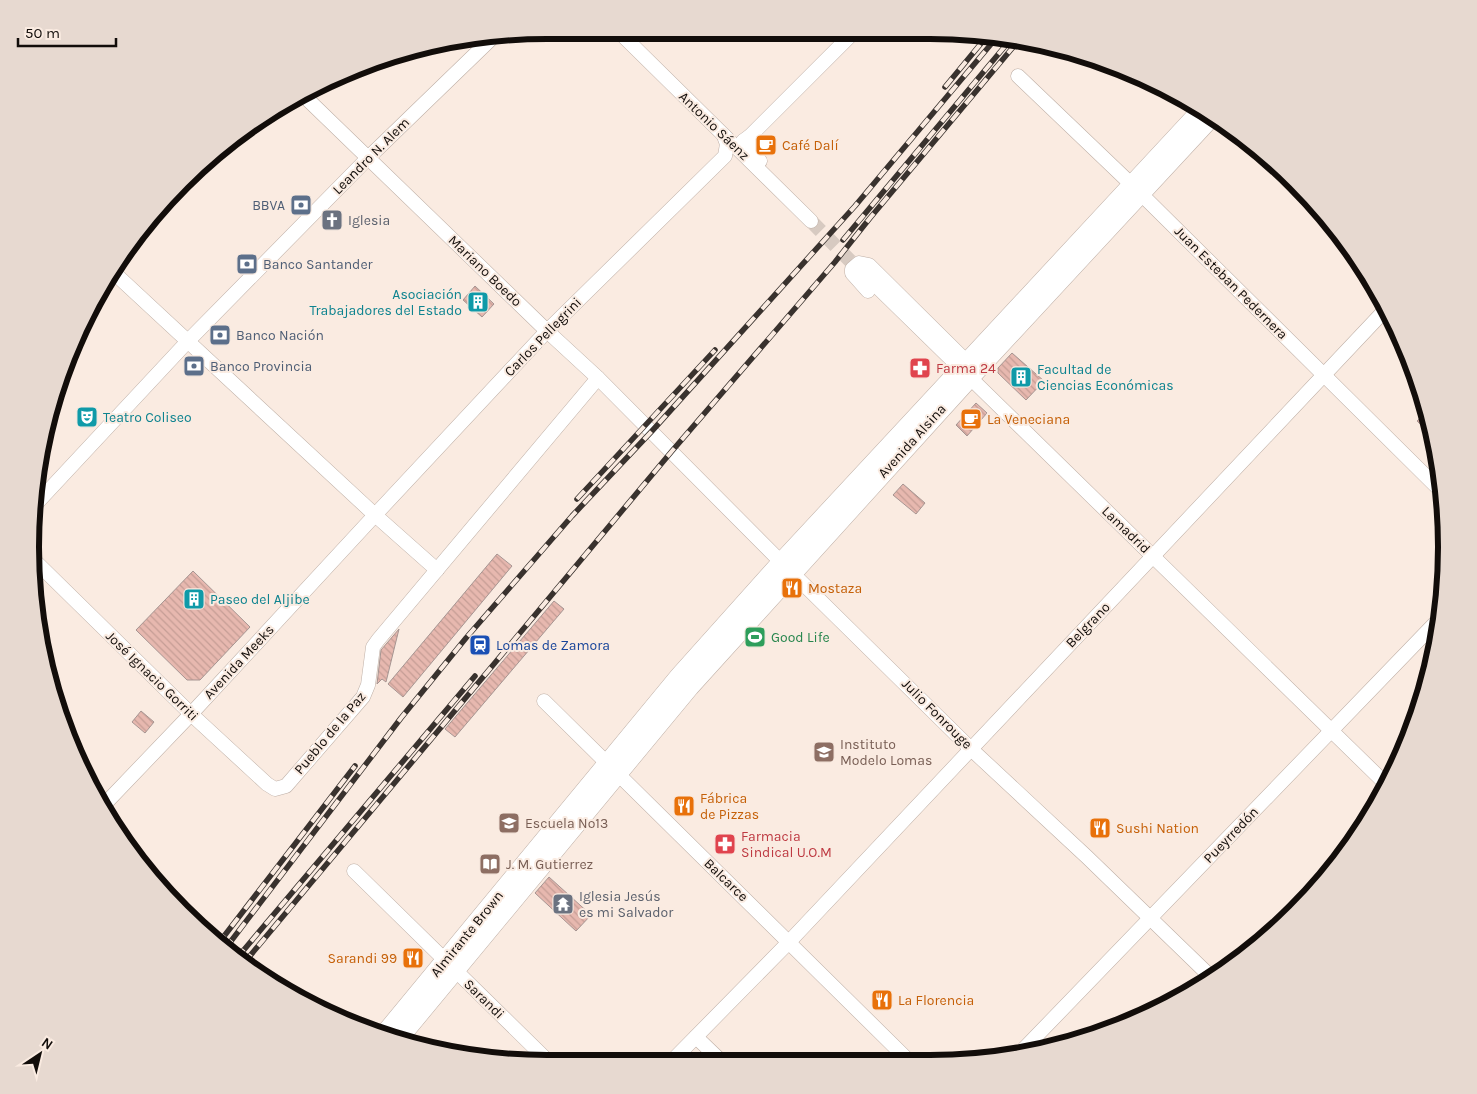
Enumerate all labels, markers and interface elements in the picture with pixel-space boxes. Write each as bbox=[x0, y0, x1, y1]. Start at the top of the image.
scale bar bbox=[18, 15, 115, 47]
text: 50 m bbox=[25, 24, 60, 42]
street label: Antonio Sáenz bbox=[675, 88, 753, 164]
street label: Leandro N. Alem bbox=[329, 114, 413, 198]
cafe icon: Café Dalí bbox=[754, 133, 778, 157]
place label: Café Dalí bbox=[782, 137, 839, 154]
bank icon: BBVA bbox=[289, 193, 313, 217]
place label: BBVA bbox=[252, 197, 285, 214]
church icon: Iglesia bbox=[320, 208, 344, 232]
place label: Iglesia bbox=[348, 212, 390, 229]
street label: Juan Esteban Pedernera bbox=[1171, 223, 1291, 343]
street label: Mariano Boedo bbox=[445, 232, 525, 310]
bank icon: Banco Santander bbox=[235, 252, 259, 276]
place label: Banco Santander bbox=[263, 256, 374, 273]
place label: Asociación Trabajadores del Estado bbox=[309, 286, 462, 319]
building icon: Asociación Trabajadores del Estado bbox=[466, 290, 490, 314]
street label: Carlos Pellegrini bbox=[501, 294, 585, 380]
bank icon: Banco Nación bbox=[208, 323, 232, 347]
place label: Banco Nación bbox=[236, 327, 324, 344]
bank icon: Banco Provincia bbox=[182, 354, 206, 378]
pharmacy icon: Farma 24 bbox=[908, 356, 932, 380]
place label: Banco Provincia bbox=[210, 358, 312, 375]
place label: Farma 24 bbox=[936, 360, 996, 377]
place label: Facultad de Ciencias Económicas bbox=[1037, 361, 1174, 394]
building icon: Facultad de Ciencias Económicas bbox=[1009, 365, 1033, 389]
street label: Avenida Alsina bbox=[874, 401, 950, 481]
theatre icon: Teatro Coliseo bbox=[75, 405, 99, 429]
cafe icon: La Veneciana bbox=[959, 407, 983, 431]
place label: Teatro Coliseo bbox=[103, 409, 192, 426]
place label: La Veneciana bbox=[987, 411, 1070, 428]
street label: Lamadrid bbox=[1098, 503, 1154, 557]
restaurant icon: Mostaza bbox=[780, 576, 804, 600]
place label: Mostaza bbox=[808, 580, 862, 597]
building icon: Paseo del Aljibe bbox=[182, 587, 206, 611]
place label: Paseo del Aljibe bbox=[210, 591, 310, 608]
street label: Belgrano bbox=[1062, 599, 1114, 651]
street label: Avenida Meeks bbox=[200, 621, 278, 703]
sports icon: Good Life bbox=[743, 625, 767, 649]
street label: José Ignacio Gorriti bbox=[102, 628, 202, 724]
place label: Good Life bbox=[771, 629, 830, 646]
station icon: Lomas de Zamora bbox=[468, 633, 492, 657]
place label: Lomas de Zamora bbox=[496, 637, 610, 654]
street label: Julio Fonrouge bbox=[898, 675, 976, 753]
street label: Pueblo de la Paz bbox=[291, 688, 369, 778]
place label: Instituto Modelo Lomas bbox=[840, 736, 932, 769]
school or university icon: Instituto Modelo Lomas bbox=[812, 740, 836, 764]
place label: Fábrica de Pizzas bbox=[700, 790, 759, 823]
restaurant icon: Fábrica de Pizzas bbox=[672, 794, 696, 818]
street label: Pueyrredón bbox=[1200, 803, 1262, 867]
school or university icon: Escuela Nº13 bbox=[497, 811, 521, 835]
place label: Escuela Nº13 bbox=[525, 815, 608, 832]
restaurant icon: Sushi Nation bbox=[1088, 816, 1112, 840]
place label: Sushi Nation bbox=[1116, 820, 1199, 837]
place label: Farmacia Sindical U.O.M bbox=[741, 828, 832, 861]
pharmacy icon: Farmacia Sindical U.O.M bbox=[713, 832, 737, 856]
library icon: J. M. Gutierrez bbox=[478, 852, 502, 876]
street label: Balcarce bbox=[700, 855, 752, 905]
place label: J. M. Gutierrez bbox=[506, 856, 593, 873]
street label: Almirante Brown bbox=[427, 887, 507, 981]
place label: Iglesia Jesús es mi Salvador bbox=[579, 888, 674, 921]
temple icon: Iglesia Jesús es mi Salvador bbox=[551, 892, 575, 916]
restaurant icon: Sarandi 99 bbox=[401, 946, 425, 970]
place label: Sarandi 99 bbox=[328, 950, 397, 967]
street label: Sarandi bbox=[460, 976, 508, 1022]
restaurant icon: La Florencia bbox=[870, 988, 894, 1012]
place label: La Florencia bbox=[898, 992, 974, 1009]
north arrow bbox=[15, 1029, 65, 1079]
text: N bbox=[38, 1034, 56, 1054]

